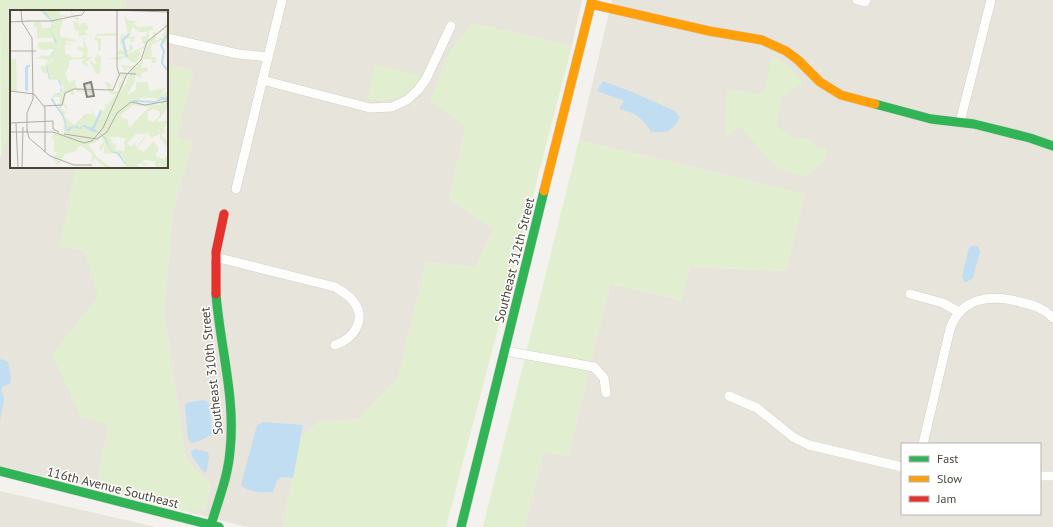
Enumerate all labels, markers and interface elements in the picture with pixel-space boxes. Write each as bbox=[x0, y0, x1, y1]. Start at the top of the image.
inset map bbox=[10, 10, 168, 168]
street label: Southeast 312th Street bbox=[491, 195, 538, 324]
street label: Southeast 310th Street bbox=[196, 306, 227, 436]
legend bbox=[901, 443, 1041, 515]
text: Fast bbox=[937, 451, 958, 466]
street label: 116th Avenue Southeast bbox=[45, 463, 181, 512]
text: Slow bbox=[937, 471, 962, 486]
text: Jam bbox=[936, 491, 956, 506]

